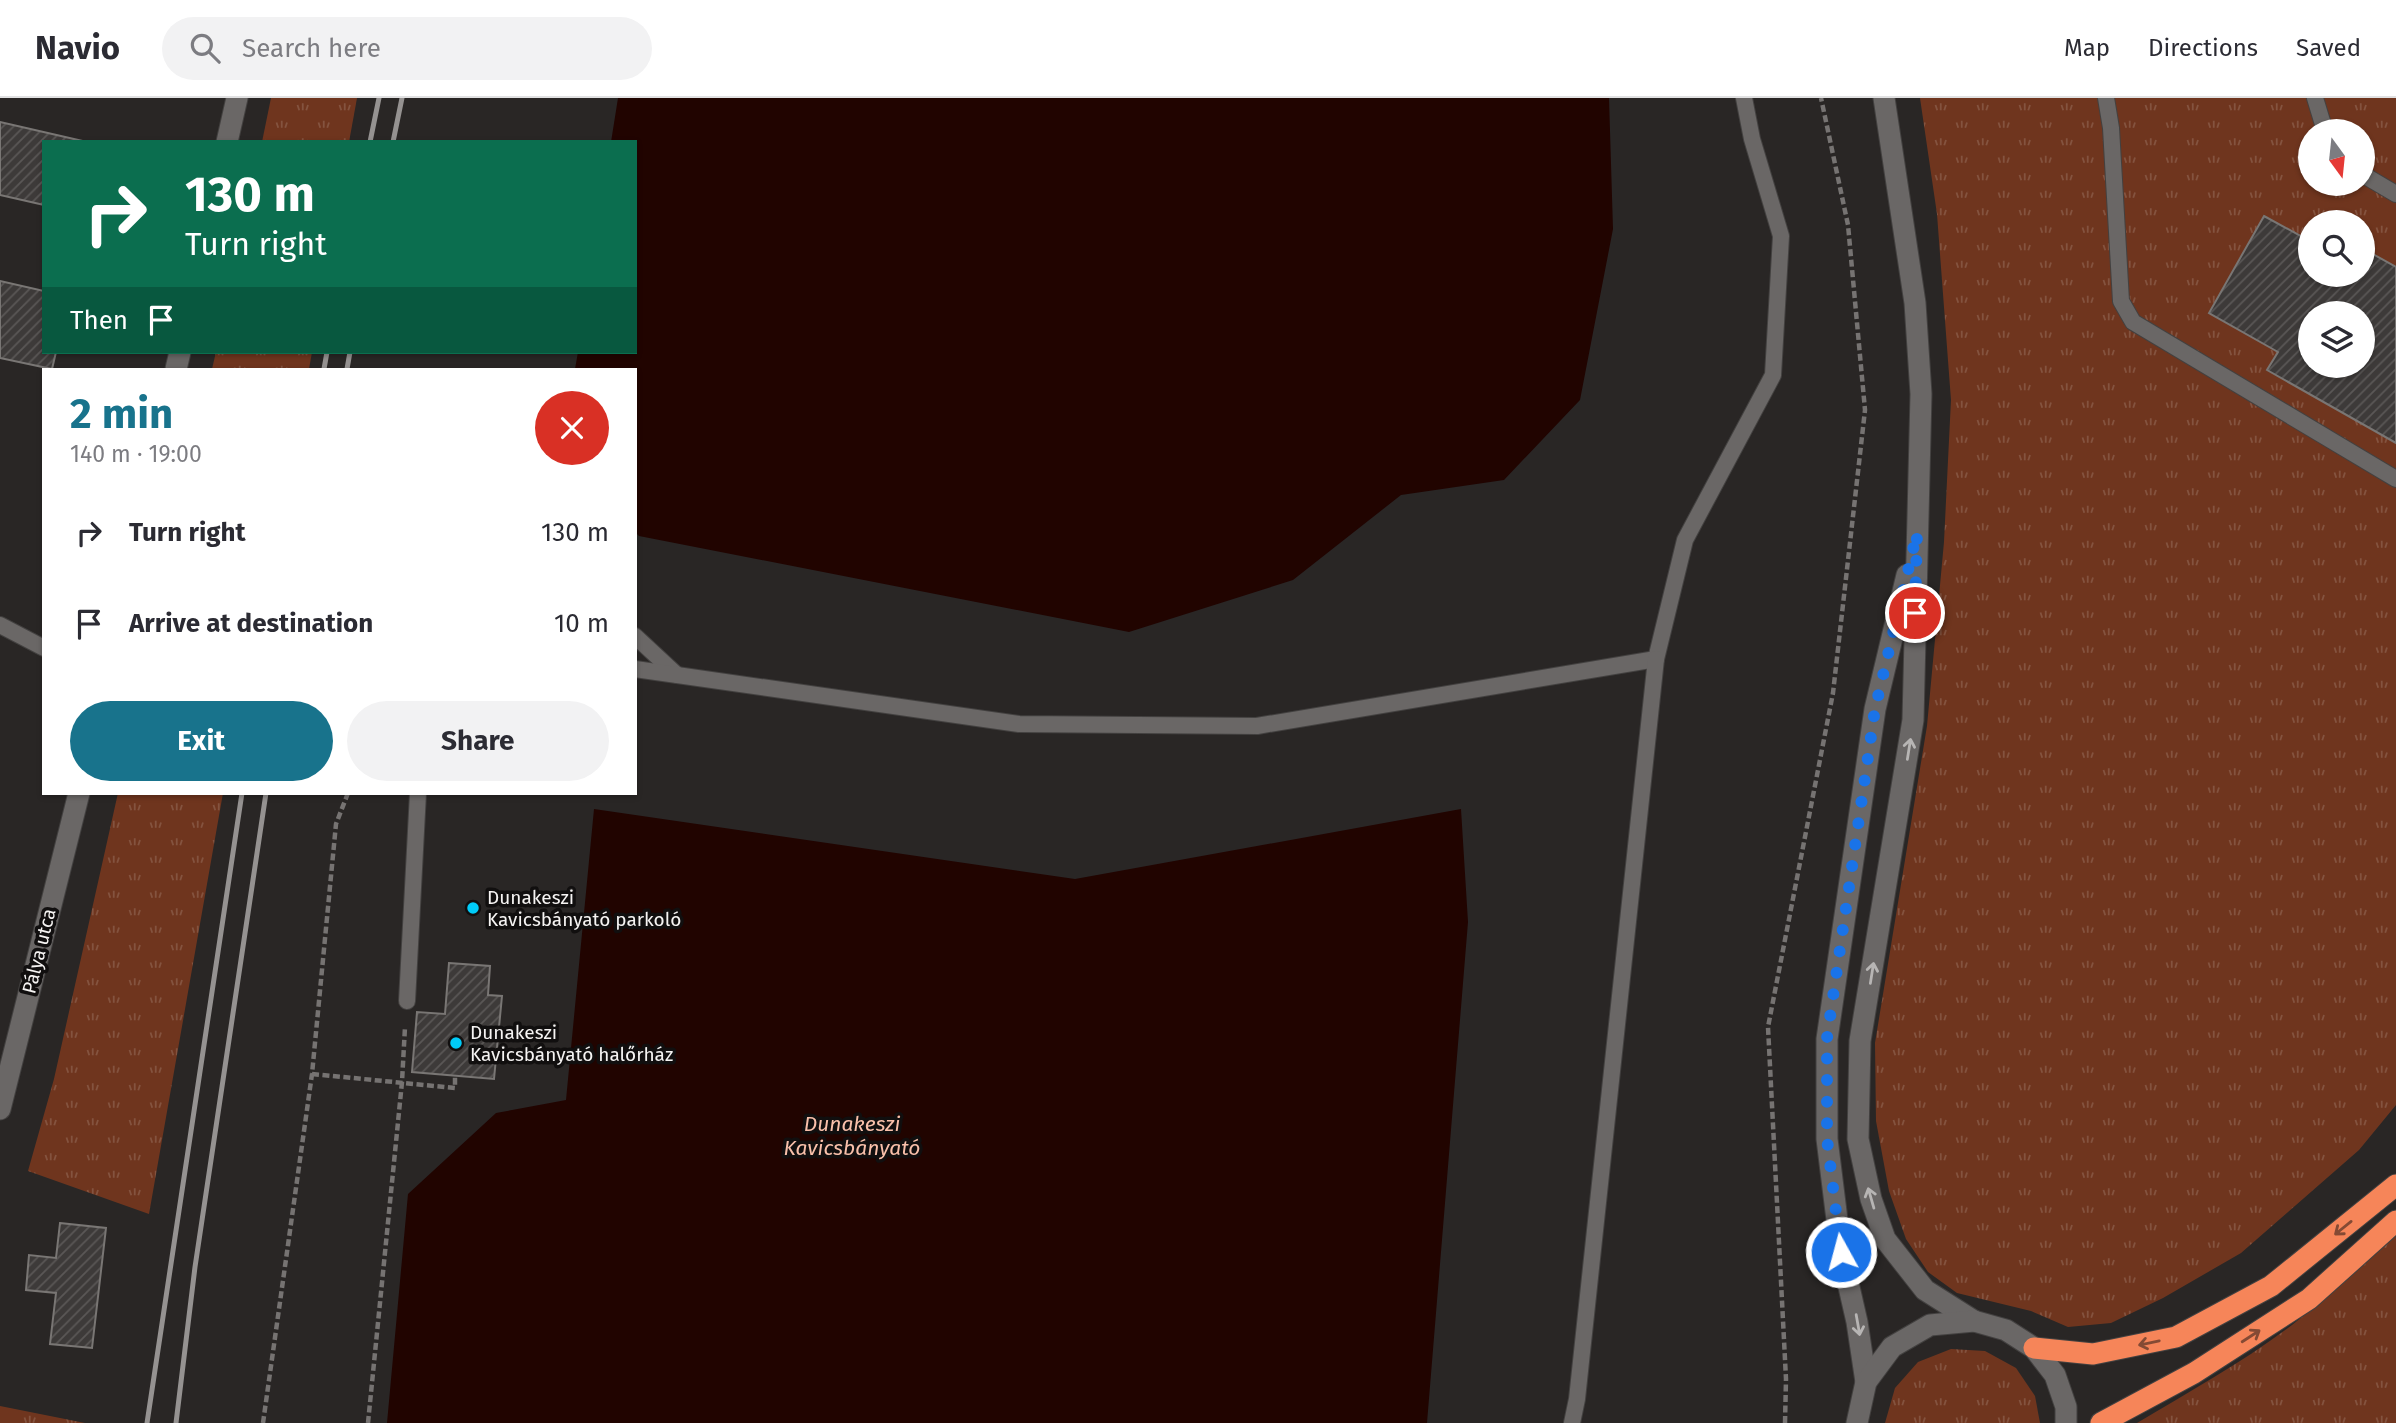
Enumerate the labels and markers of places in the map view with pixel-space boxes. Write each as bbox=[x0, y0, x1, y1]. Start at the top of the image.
pin bbox=[1885, 583, 1945, 643]
place label: Dunakeszi Kavicsbányató parkoló bbox=[487, 886, 681, 931]
marker: Dunakeszi Kavicsbányató parkoló bbox=[465, 900, 481, 916]
place label: Dunakeszi Kavicsbányató halőrház bbox=[470, 1021, 673, 1066]
marker: Dunakeszi Kavicsbányató halőrház bbox=[448, 1035, 464, 1051]

